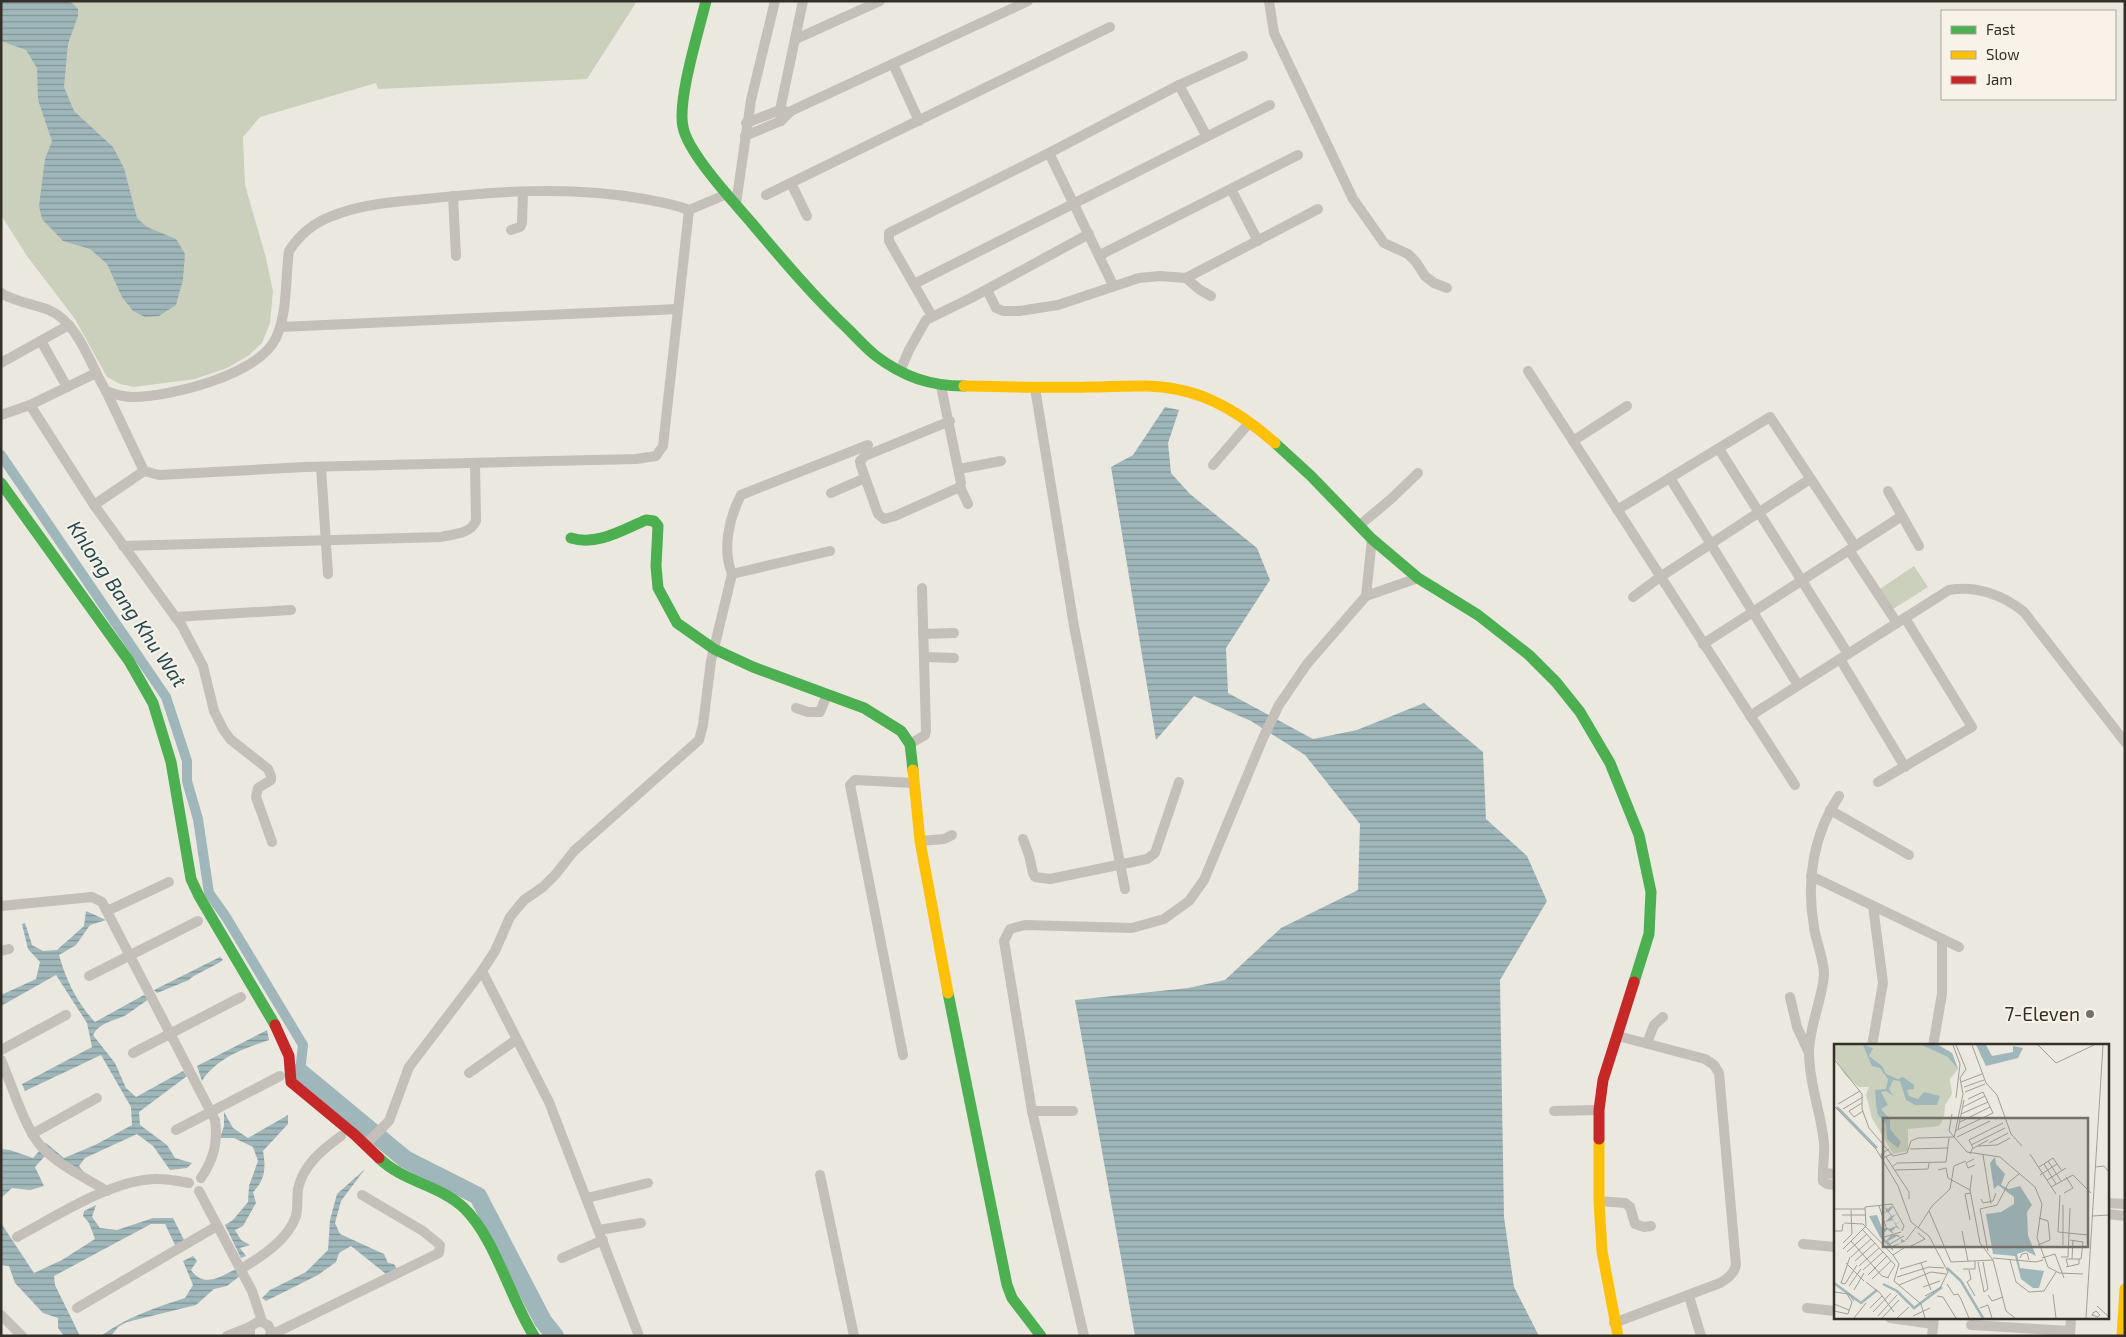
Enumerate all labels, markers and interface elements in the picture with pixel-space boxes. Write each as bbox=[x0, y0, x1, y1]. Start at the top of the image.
legend bbox=[1941, 10, 2116, 100]
text: Fast bbox=[1986, 20, 2016, 38]
text: Slow bbox=[1986, 45, 2020, 63]
text: Jam bbox=[1986, 70, 2012, 88]
water label: Khlong Bang Khu Wat bbox=[63, 516, 193, 692]
place label: 7-Eleven bbox=[2005, 1002, 2080, 1025]
marker: 7-Eleven bbox=[2084, 1008, 2096, 1020]
inset map bbox=[1834, 1044, 2108, 1320]

